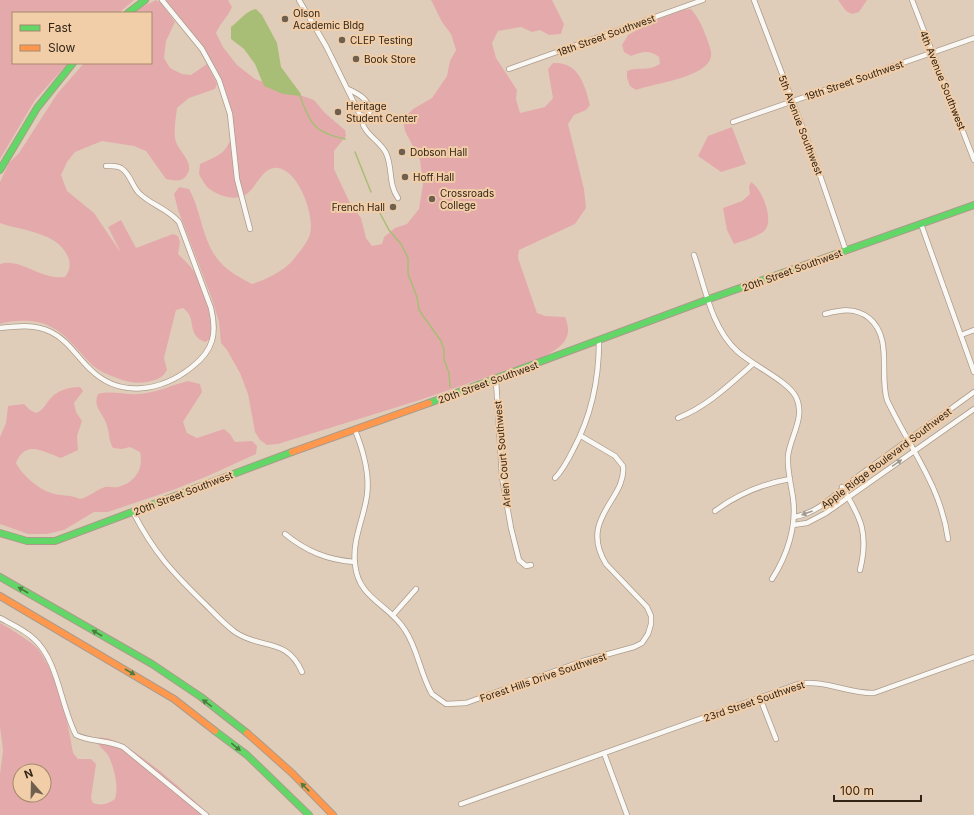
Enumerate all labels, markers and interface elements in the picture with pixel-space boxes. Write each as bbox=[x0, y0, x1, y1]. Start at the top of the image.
place label: Olson Academic Bldg bbox=[293, 7, 364, 31]
street label: 18th Street Southwest bbox=[555, 11, 657, 58]
legend bbox=[12, 12, 152, 64]
marker: Olson Academic Bldg bbox=[280, 14, 290, 24]
text: Fast bbox=[48, 20, 72, 35]
street label: 4th Avenue Southwest bbox=[918, 28, 969, 132]
place label: CLEP Testing bbox=[350, 34, 413, 46]
marker: CLEP Testing bbox=[337, 35, 347, 45]
text: Slow bbox=[48, 40, 76, 55]
place label: Book Store bbox=[364, 53, 416, 65]
marker: Book Store bbox=[351, 54, 361, 64]
street label: 19th Street Southwest bbox=[803, 57, 905, 102]
street label: 5th Avenue Southwest bbox=[776, 73, 826, 177]
place label: Heritage Student Center bbox=[346, 100, 418, 124]
marker: Heritage Student Center bbox=[333, 107, 343, 117]
place label: Dobson Hall bbox=[410, 146, 467, 158]
marker: Dobson Hall bbox=[397, 147, 407, 157]
place label: Hoff Hall bbox=[413, 171, 454, 183]
marker: Hoff Hall bbox=[400, 172, 410, 182]
place label: Crossroads College bbox=[440, 187, 494, 211]
marker: Crossroads College bbox=[427, 194, 437, 204]
place label: French Hall bbox=[332, 201, 385, 213]
marker: French Hall bbox=[388, 202, 398, 212]
street label: 20th Street Southwest bbox=[740, 246, 844, 294]
street label: 20th Street Southwest bbox=[436, 358, 540, 406]
street label: Arlen Court Southwest bbox=[491, 400, 513, 508]
street label: Apple Ridge Boulevard Southwest bbox=[818, 405, 954, 511]
one-way arrow bbox=[892, 459, 902, 467]
street label: 20th Street Southwest bbox=[132, 468, 235, 518]
one-way arrow bbox=[800, 511, 812, 517]
one-way arrow bbox=[17, 587, 29, 594]
one-way arrow bbox=[91, 629, 103, 636]
street label: Forest Hills Drive Southwest bbox=[478, 650, 608, 704]
one-way arrow bbox=[124, 668, 136, 675]
street label: 23rd Street Southwest bbox=[702, 678, 807, 724]
one-way arrow bbox=[201, 698, 212, 707]
one-way arrow bbox=[231, 742, 242, 751]
north arrow bbox=[12, 763, 52, 803]
text: N bbox=[22, 766, 35, 782]
scale bar bbox=[834, 777, 921, 803]
one-way arrow bbox=[300, 782, 310, 792]
text: 100 m bbox=[840, 783, 874, 798]

